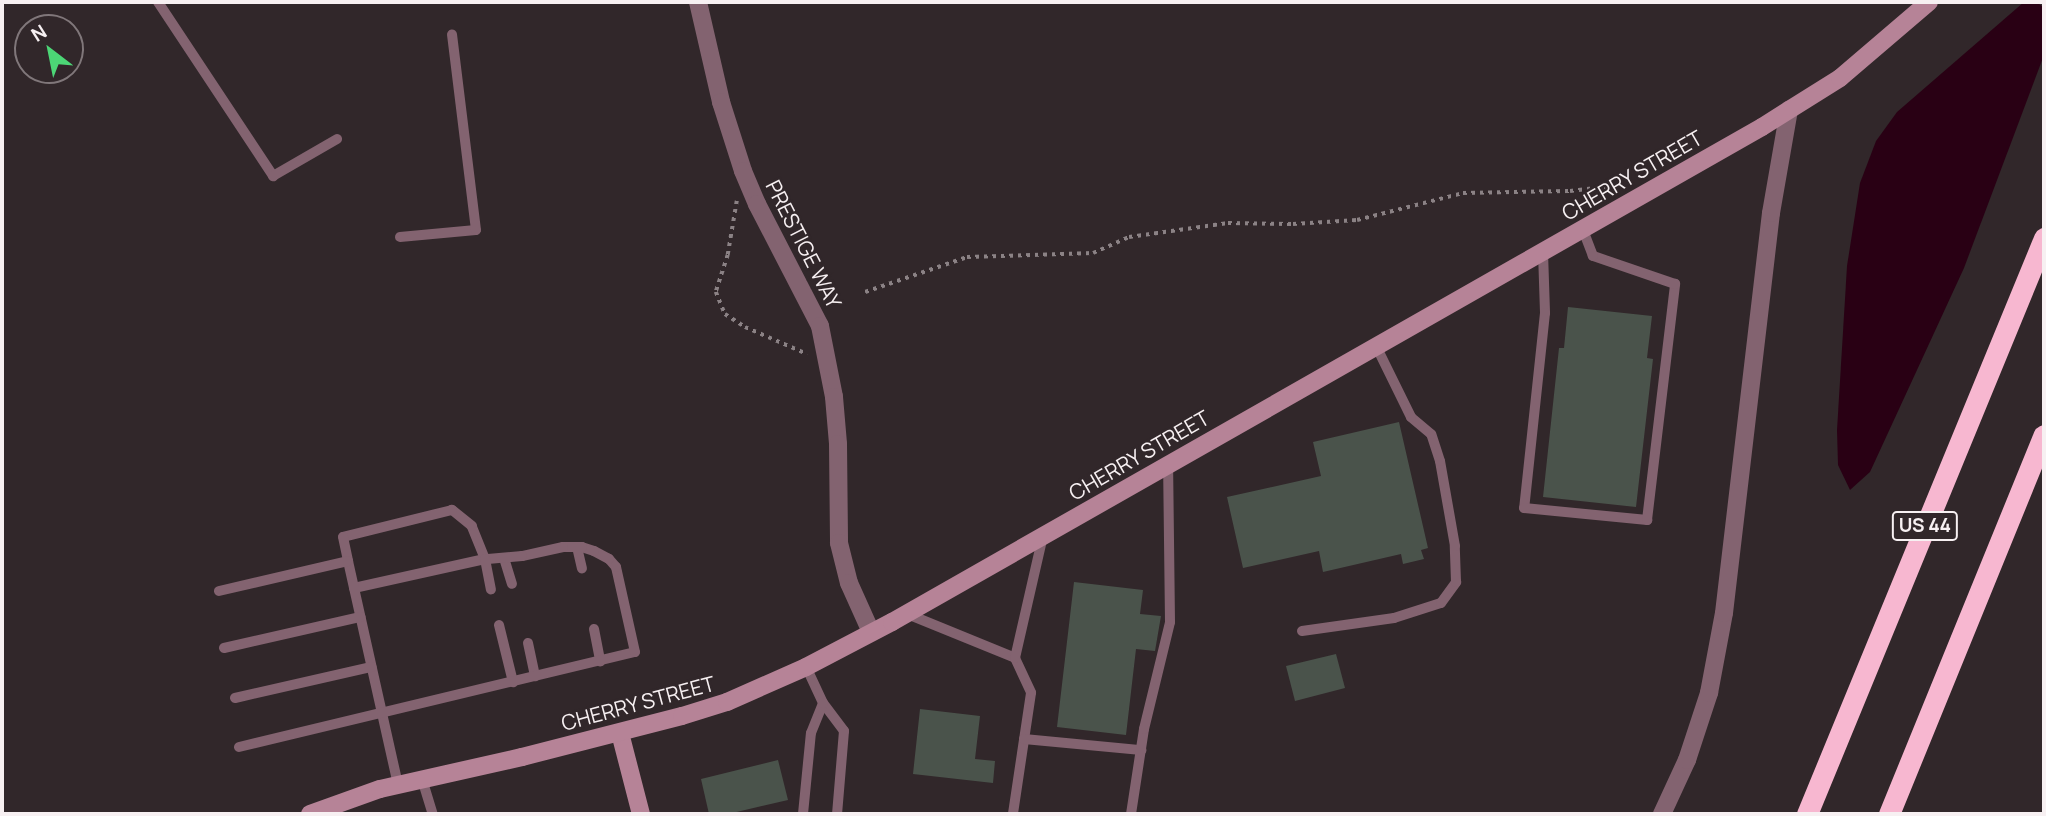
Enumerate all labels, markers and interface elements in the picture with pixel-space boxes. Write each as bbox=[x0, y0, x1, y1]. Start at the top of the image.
north arrow bbox=[14, 14, 84, 84]
text: N bbox=[26, 18, 52, 48]
street label: CHERRY STREET bbox=[1557, 124, 1707, 226]
street label: PRESTIGE WAY bbox=[761, 176, 847, 312]
street label: CHERRY STREET bbox=[1064, 404, 1214, 506]
road number: US 44 bbox=[1892, 510, 1958, 541]
street label: CHERRY STREET bbox=[558, 670, 718, 736]

